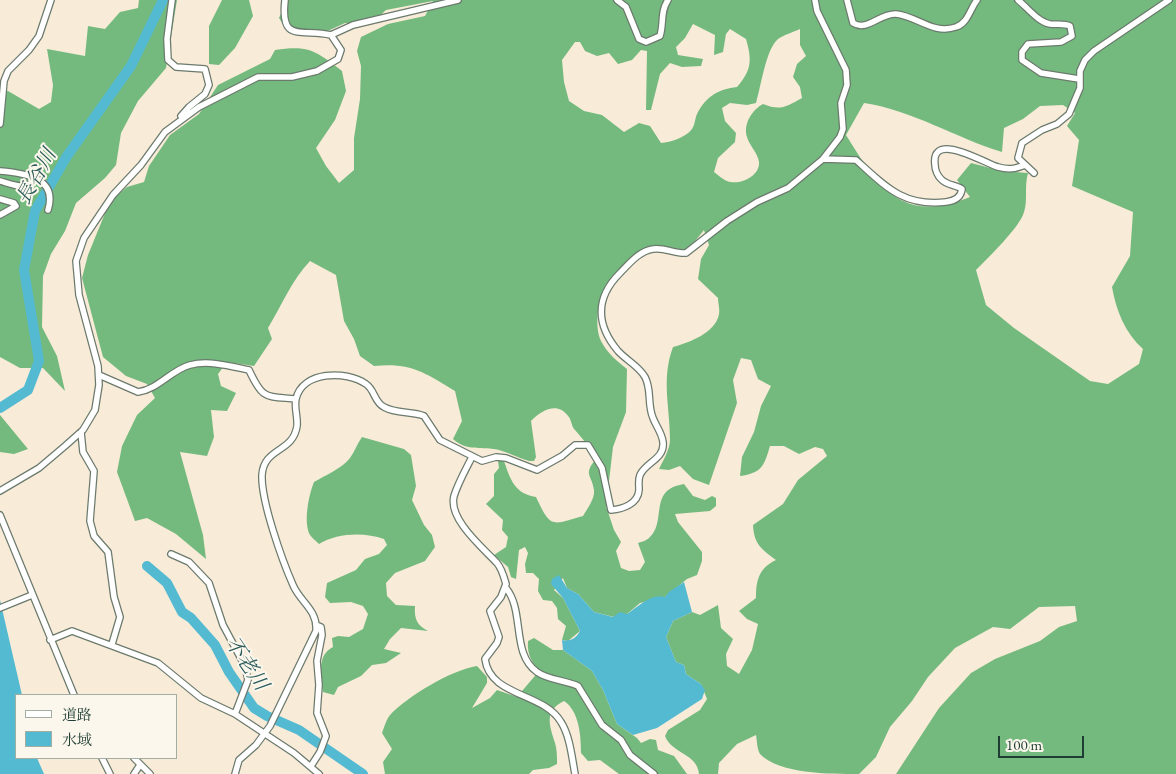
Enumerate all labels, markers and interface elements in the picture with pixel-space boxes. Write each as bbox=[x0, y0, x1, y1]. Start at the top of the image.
water label: 長谷川 bbox=[12, 145, 62, 209]
water label: 不老川 bbox=[219, 632, 273, 696]
legend bbox=[15, 694, 178, 759]
text: 道路 bbox=[62, 705, 92, 724]
scale bar bbox=[1001, 726, 1087, 758]
text: 水域 bbox=[62, 730, 92, 749]
text: 100 m bbox=[1006, 735, 1042, 754]

